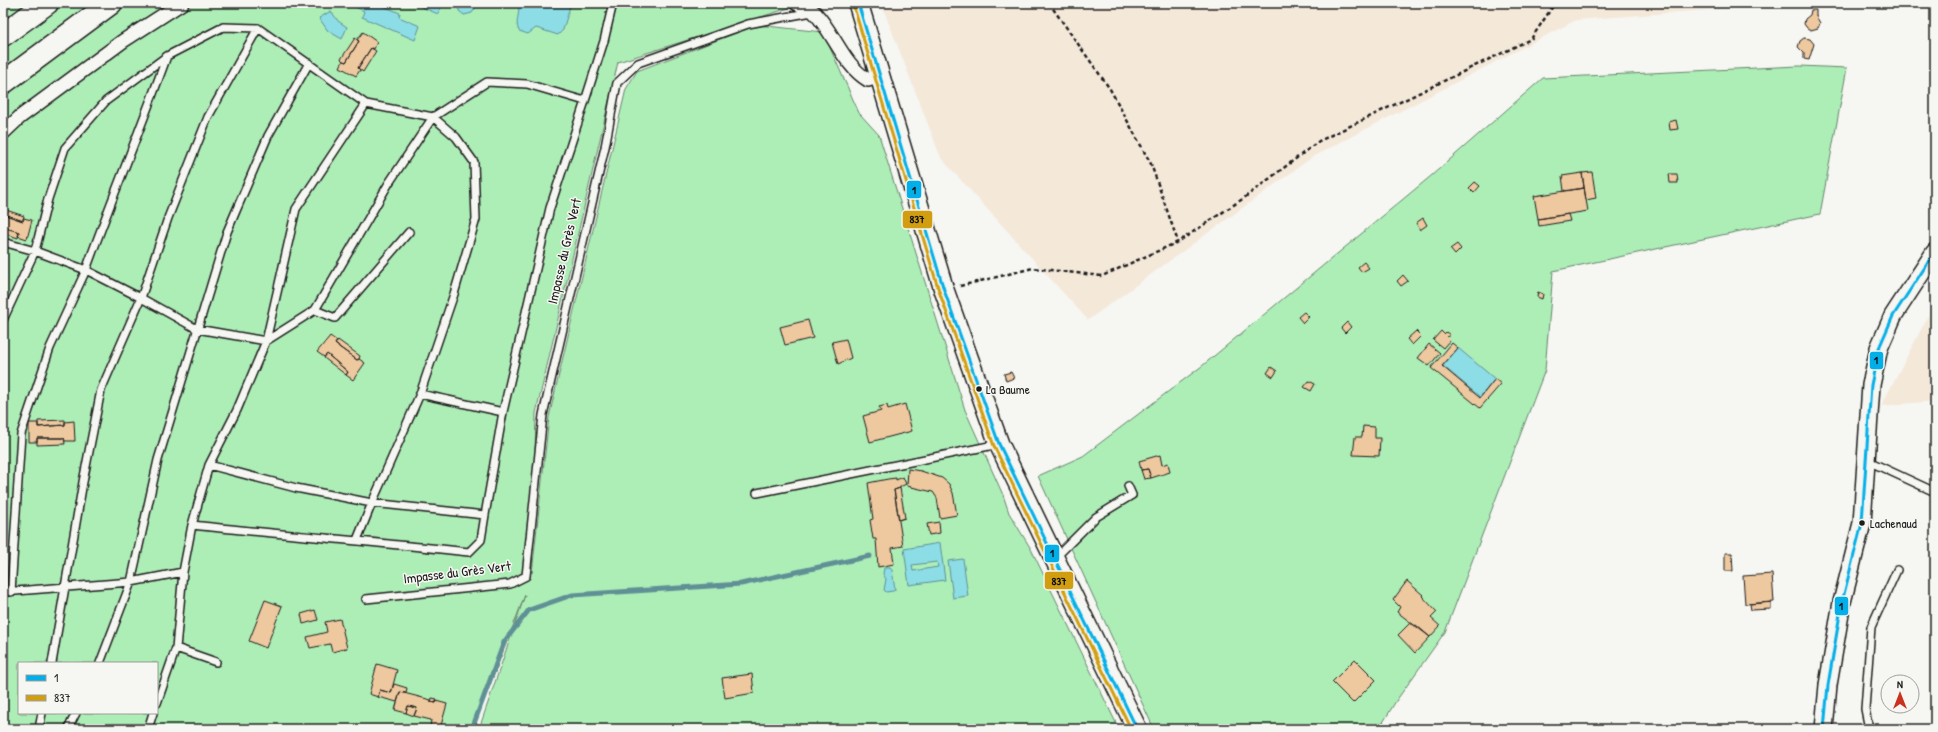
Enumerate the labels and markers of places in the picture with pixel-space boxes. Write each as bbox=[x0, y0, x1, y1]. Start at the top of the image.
place label: La Baume bbox=[986, 380, 1030, 398]
marker: La Baume bbox=[974, 384, 984, 394]
place label: Lachenaud bbox=[1870, 514, 1917, 532]
marker: Lachenaud bbox=[1857, 518, 1867, 528]

